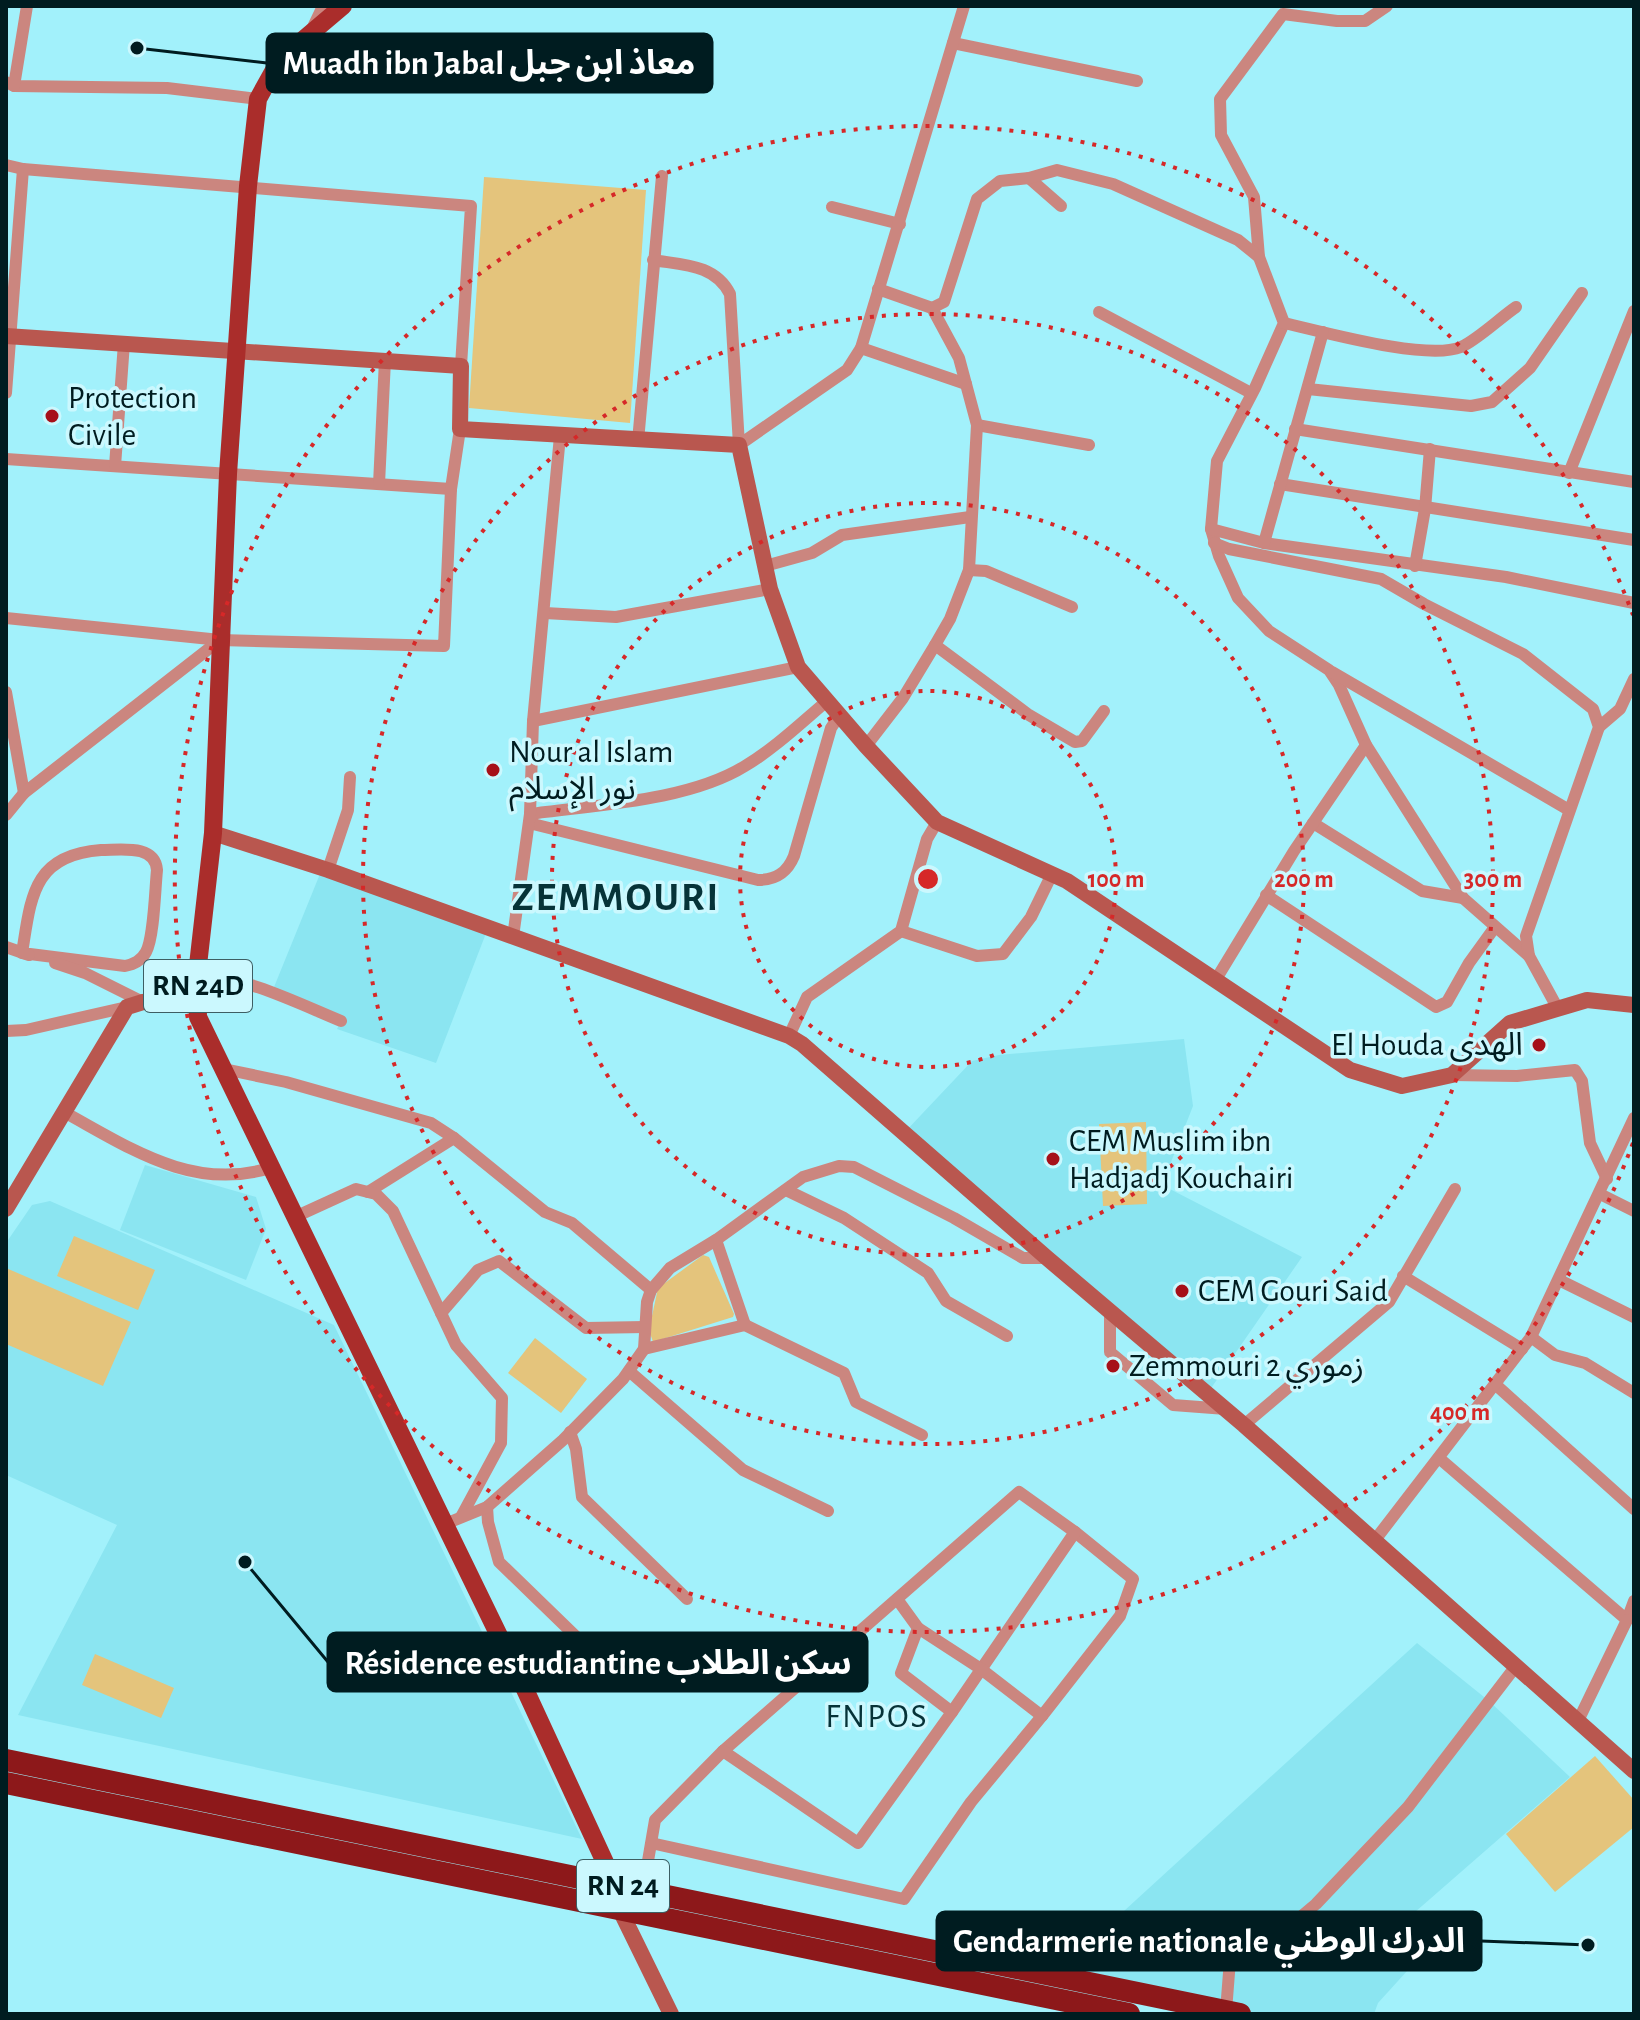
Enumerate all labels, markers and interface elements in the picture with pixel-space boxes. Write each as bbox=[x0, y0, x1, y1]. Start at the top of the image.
callout: Muadh ibn Jabal معاذ ابن جبل bbox=[267, 34, 712, 92]
text: Muadh ibn Jabal معاذ ابن جبل bbox=[283, 47, 695, 82]
place label: Protection Civile bbox=[68, 382, 197, 451]
marker: Protection Civile bbox=[43, 407, 61, 425]
place label: Nour al Islam نور الإسلام bbox=[509, 736, 673, 812]
marker: Nour al Islam نور الإسلام bbox=[484, 761, 502, 779]
centre of rings bbox=[914, 865, 942, 893]
text: 100 m bbox=[1088, 868, 1144, 892]
text: 200 m bbox=[1274, 868, 1334, 892]
text: 300 m bbox=[1464, 868, 1522, 892]
district label: ZEMMOURI bbox=[512, 878, 720, 918]
road number: RN 24D bbox=[144, 960, 252, 1012]
place label: El Houda الهدى bbox=[1331, 1029, 1523, 1062]
marker: El Houda الهدى bbox=[1530, 1036, 1548, 1054]
place label: CEM Muslim ibn Hadjadj Kouchairi bbox=[1069, 1125, 1293, 1194]
marker: CEM Muslim ibn Hadjadj Kouchairi bbox=[1044, 1150, 1062, 1168]
place label: CEM Gouri Said bbox=[1198, 1275, 1388, 1307]
marker: CEM Gouri Said bbox=[1173, 1282, 1191, 1300]
place label: Zemmouri 2 زموري bbox=[1129, 1350, 1364, 1389]
marker: Zemmouri 2 زموري bbox=[1104, 1357, 1122, 1375]
text: 400 m bbox=[1430, 1401, 1490, 1425]
callout: Résidence estudiantine سكن الطلاب bbox=[328, 1633, 867, 1691]
text: Résidence estudiantine سكن الطلاب bbox=[344, 1647, 852, 1683]
district label: FNPOS bbox=[825, 1700, 929, 1734]
road number: RN 24 bbox=[577, 1860, 669, 1912]
callout: Gendarmerie nationale الدرك الوطني bbox=[937, 1912, 1481, 1970]
text: Gendarmerie nationale الدرك الوطني bbox=[953, 1925, 1465, 1968]

